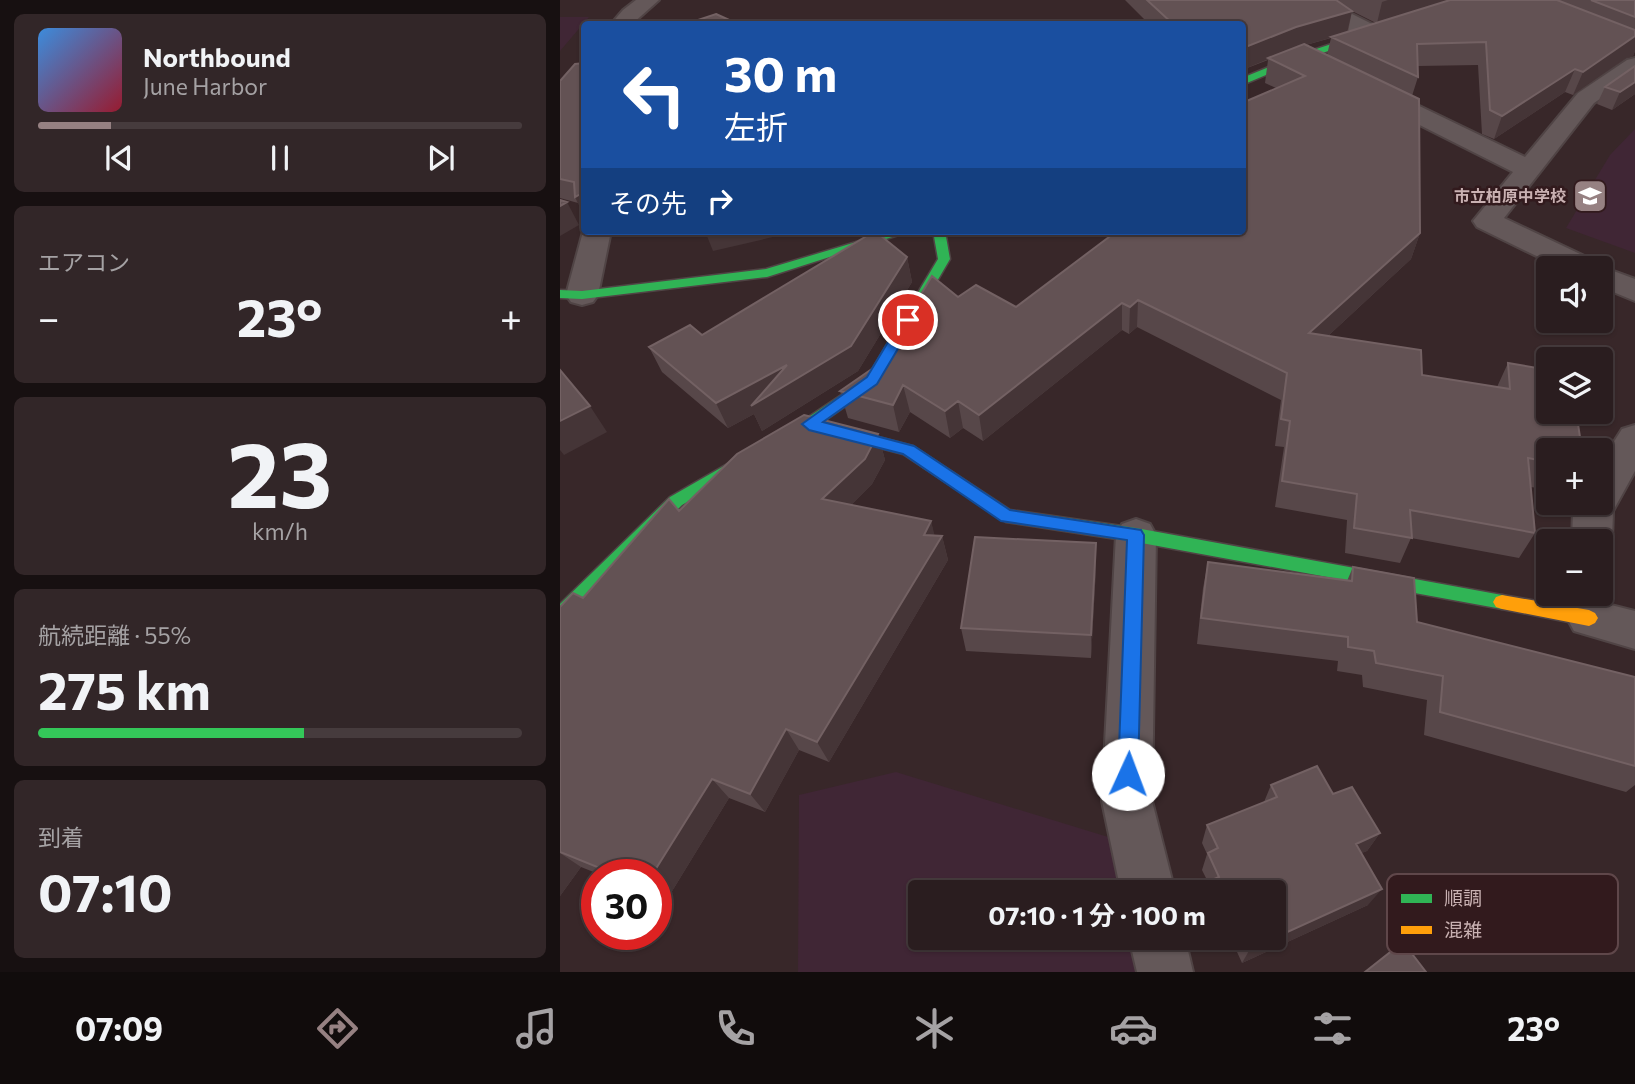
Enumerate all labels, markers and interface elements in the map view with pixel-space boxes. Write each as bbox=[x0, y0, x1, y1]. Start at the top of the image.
text: Northbound bbox=[143, 41, 291, 72]
text: 30 m bbox=[724, 42, 837, 102]
icon: left bbox=[609, 49, 700, 140]
text: June Harbor bbox=[143, 72, 267, 100]
text: 左折 bbox=[724, 106, 788, 146]
icon: previous bbox=[100, 139, 138, 177]
icon: pause bbox=[261, 139, 299, 177]
icon: next bbox=[422, 139, 460, 177]
school or university icon: 市立柏原中学校 bbox=[1571, 177, 1609, 215]
icon: right bbox=[701, 182, 739, 220]
place label: 市立柏原中学校 bbox=[1454, 186, 1566, 205]
text: その先 bbox=[609, 187, 687, 218]
text: エアコン bbox=[38, 248, 130, 276]
map controls bbox=[1536, 256, 1613, 606]
button: sound bbox=[1536, 256, 1613, 333]
text: 23° bbox=[237, 284, 323, 348]
pin bbox=[878, 290, 938, 350]
text: − bbox=[38, 293, 60, 340]
text: + bbox=[500, 293, 522, 340]
icon: arrive bbox=[889, 301, 927, 339]
button: layers bbox=[1536, 347, 1613, 424]
text: 23 bbox=[228, 415, 332, 527]
button: + bbox=[1536, 438, 1613, 515]
text: km/h bbox=[252, 517, 308, 545]
button: − bbox=[1536, 529, 1613, 606]
text: 航続距離 · 55% bbox=[38, 621, 191, 649]
text: 275 km bbox=[38, 657, 211, 721]
position arrow bbox=[1091, 737, 1165, 811]
text: 到着 bbox=[38, 823, 84, 851]
text: 07:10 bbox=[38, 859, 172, 923]
speed limit sign: 30 bbox=[581, 859, 672, 950]
legend bbox=[1387, 874, 1618, 954]
text: 順調 bbox=[1444, 886, 1482, 909]
text: 07:10 · 1 分 · 100 m bbox=[988, 899, 1206, 930]
text: 混雑 bbox=[1444, 918, 1482, 941]
icon: directions bbox=[313, 1004, 362, 1053]
icon: music bbox=[512, 1004, 561, 1053]
icon: phone bbox=[711, 1004, 760, 1053]
icon: climate bbox=[910, 1004, 959, 1053]
icon: car bbox=[1109, 1004, 1158, 1053]
icon: filters bbox=[1308, 1004, 1357, 1053]
text: 07:09 bbox=[75, 1008, 163, 1048]
text: 23° bbox=[1507, 1008, 1560, 1048]

